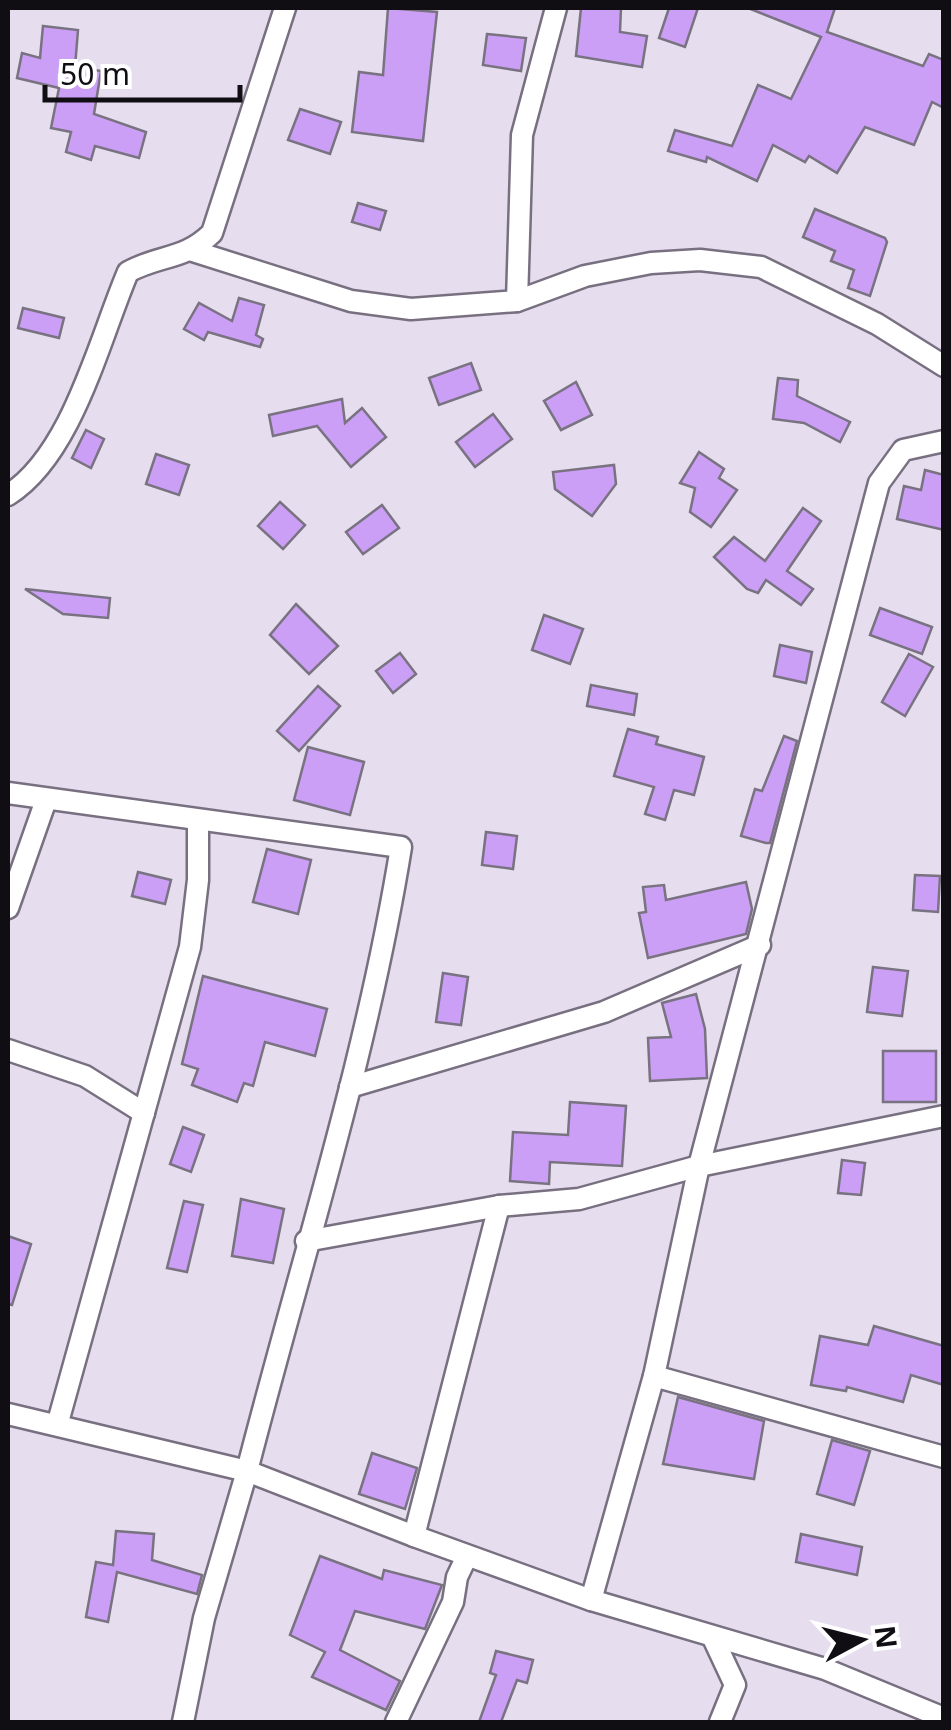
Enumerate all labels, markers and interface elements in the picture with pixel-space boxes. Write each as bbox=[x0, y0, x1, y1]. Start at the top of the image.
scale bar bbox=[45, 40, 240, 102]
text: 50 m bbox=[60, 53, 130, 94]
north arrow bbox=[811, 1590, 911, 1690]
text: N bbox=[867, 1623, 907, 1650]

